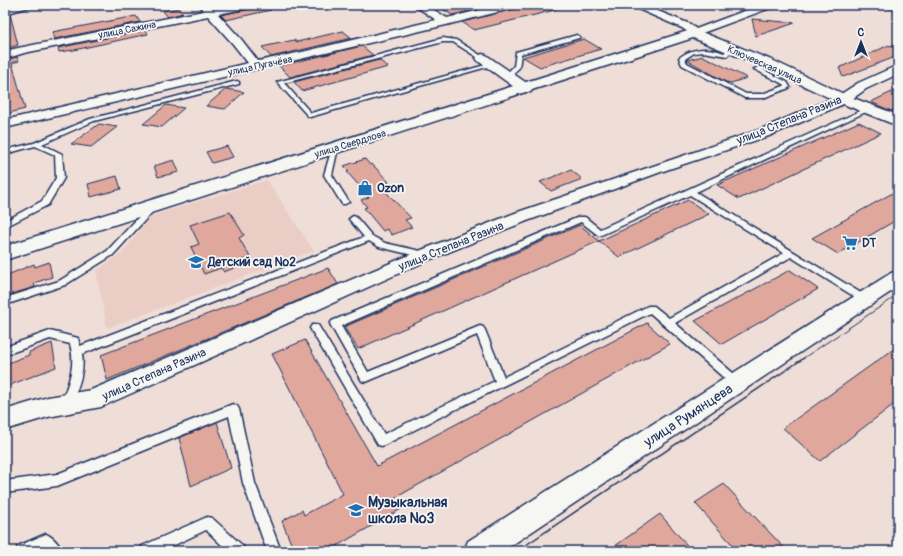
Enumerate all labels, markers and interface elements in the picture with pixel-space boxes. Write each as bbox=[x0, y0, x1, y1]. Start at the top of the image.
street label: улица Сажина bbox=[96, 18, 157, 42]
north arrow bbox=[841, 22, 881, 62]
text: С bbox=[858, 26, 865, 39]
street label: Ключевская улица bbox=[725, 43, 804, 87]
street label: улица Пугачёва bbox=[226, 53, 294, 79]
street label: улица Степана Разина bbox=[734, 92, 844, 149]
street label: улица Свердлова bbox=[312, 127, 388, 161]
shop icon: Ozon bbox=[356, 179, 374, 197]
place label: Ozon bbox=[377, 181, 404, 196]
street label: улица Степана Разина bbox=[396, 218, 506, 275]
supermarket icon: DT bbox=[841, 234, 859, 252]
place label: DT bbox=[862, 236, 877, 251]
school or university icon: Детский сад №2 bbox=[187, 253, 205, 271]
place label: Детский сад №2 bbox=[207, 255, 296, 270]
street label: улица Степана Разина bbox=[99, 345, 209, 404]
street label: улица Румянцева bbox=[640, 380, 736, 451]
place label: Музыкальная школа №3 bbox=[368, 494, 448, 527]
school or university icon: Музыкальная школа №3 bbox=[347, 501, 365, 519]

